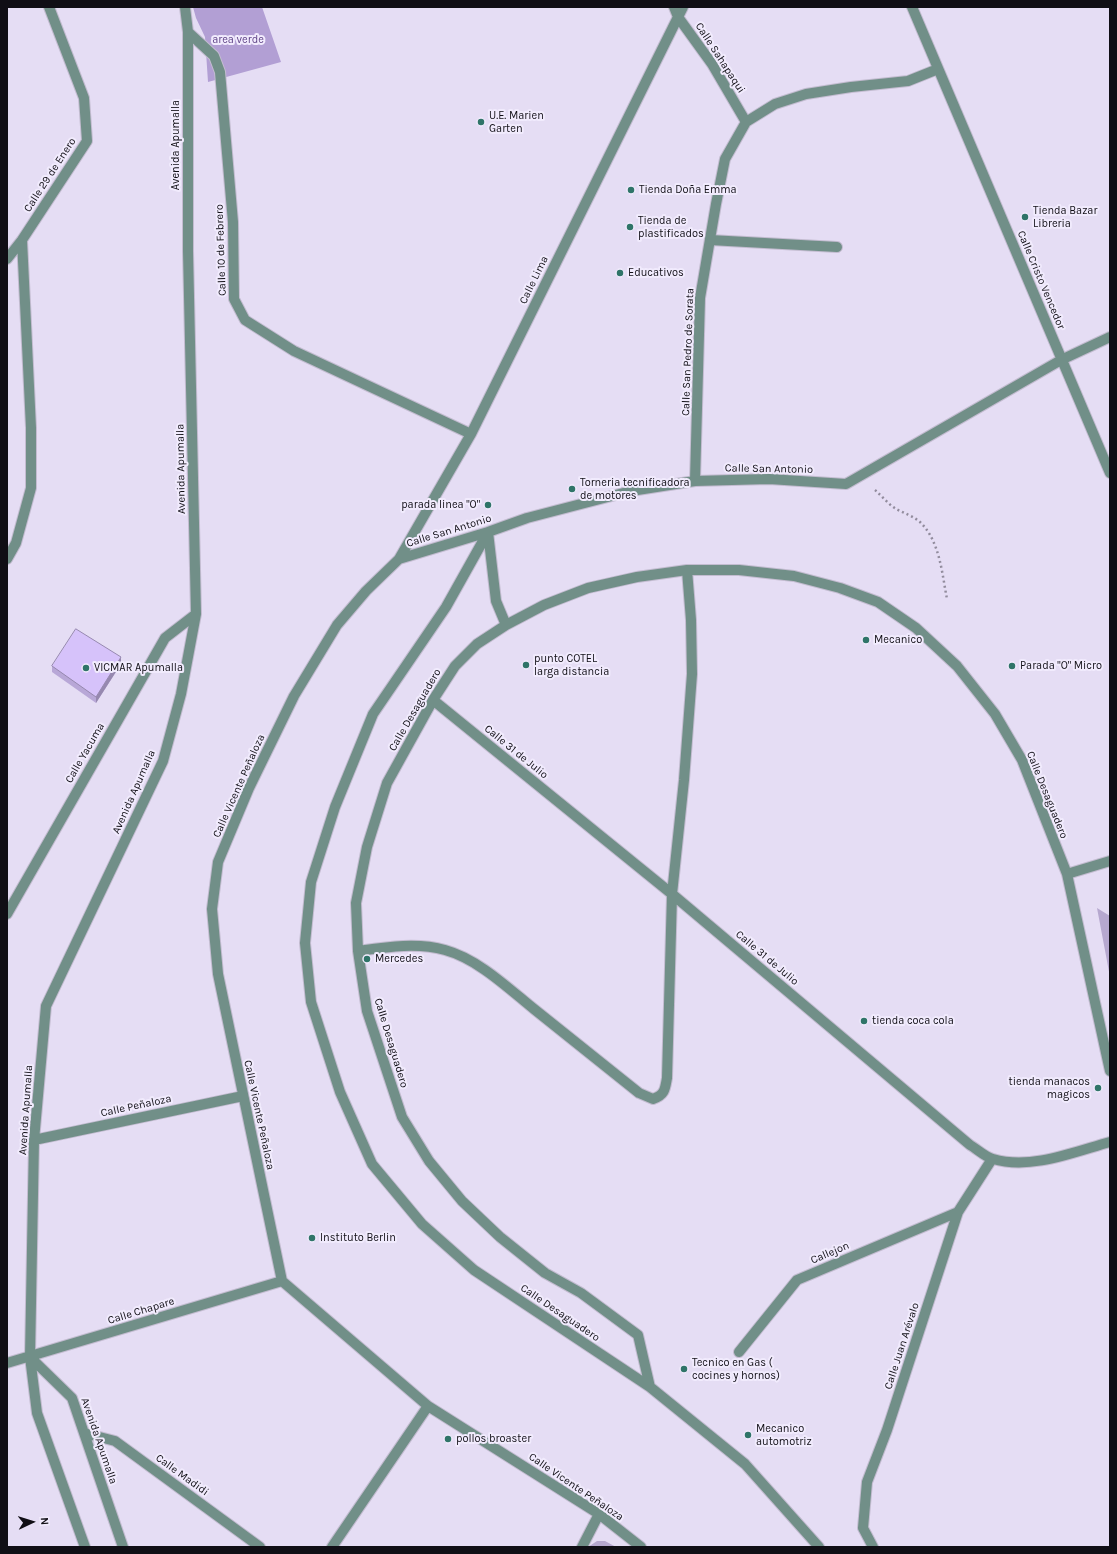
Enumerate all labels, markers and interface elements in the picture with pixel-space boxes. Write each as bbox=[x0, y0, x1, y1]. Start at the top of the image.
street label: Calle Sahapaqui bbox=[692, 20, 748, 96]
park label: area verde bbox=[212, 33, 264, 47]
street label: Avenida Apumalla bbox=[169, 100, 183, 190]
place label: U.E. Marien Garten bbox=[489, 109, 544, 135]
marker: U.E. Marien Garten bbox=[476, 117, 486, 127]
street label: Calle 29 de Enero bbox=[21, 135, 79, 215]
place label: Tienda Doña Emma bbox=[639, 183, 737, 197]
marker: Tienda Doña Emma bbox=[626, 185, 636, 195]
street label: Calle 10 de Febrero bbox=[213, 204, 229, 296]
place label: Tienda Bazar Libreria bbox=[1033, 204, 1097, 230]
marker: Tienda Bazar Libreria bbox=[1020, 212, 1030, 222]
place label: Tienda de plastificados bbox=[638, 214, 704, 240]
marker: Tienda de plastificados bbox=[625, 222, 635, 232]
street label: Calle Cristo Vencedor bbox=[1014, 229, 1068, 331]
street label: Calle Lima bbox=[517, 254, 551, 306]
place label: Educativos bbox=[628, 266, 684, 280]
marker: Educativos bbox=[615, 268, 625, 278]
street label: Calle San Pedro de Sorata bbox=[679, 288, 697, 416]
street label: Avenida Apumalla bbox=[174, 424, 188, 514]
street label: Calle San Antonio bbox=[725, 462, 813, 476]
place label: Torneria tecnificadora de motores bbox=[580, 476, 690, 502]
marker: Torneria tecnificadora de motores bbox=[567, 484, 577, 494]
place label: parada linea "O" bbox=[401, 498, 480, 512]
marker: parada linea "O" bbox=[483, 500, 493, 510]
street label: Calle San Antonio bbox=[405, 512, 493, 550]
place label: Mecanico bbox=[874, 633, 922, 647]
marker: Mecanico bbox=[861, 635, 871, 645]
place label: punto COTEL larga distancia bbox=[534, 652, 609, 678]
place label: Parada "O" Micro bbox=[1020, 659, 1102, 673]
marker: punto COTEL larga distancia bbox=[521, 660, 531, 670]
place label: VICMAR Apumalla bbox=[94, 661, 183, 675]
marker: Parada "O" Micro bbox=[1007, 661, 1017, 671]
marker: VICMAR Apumalla bbox=[81, 663, 91, 673]
street label: Calle Desaguadero bbox=[386, 666, 444, 754]
street label: Calle Yacuma bbox=[62, 721, 108, 785]
street label: Calle 31 de Julio bbox=[481, 722, 551, 782]
street label: Calle Vicente Peñaloza bbox=[210, 732, 268, 840]
street label: Avenida Apumalla bbox=[110, 748, 158, 836]
street label: Calle Desaguadero bbox=[1023, 749, 1071, 841]
street label: Calle 31 de Julio bbox=[733, 928, 801, 988]
place label: Mercedes bbox=[375, 952, 423, 966]
marker: Mercedes bbox=[362, 954, 372, 964]
street label: Calle Desaguadero bbox=[371, 997, 411, 1089]
place label: tienda coca cola bbox=[872, 1014, 954, 1028]
marker: tienda coca cola bbox=[859, 1016, 869, 1026]
street label: Calle Vicente Peñaloza bbox=[241, 1059, 277, 1171]
street label: Avenida Apumalla bbox=[16, 1064, 36, 1156]
place label: tienda manacos magicos bbox=[1009, 1075, 1090, 1101]
marker: tienda manacos magicos bbox=[1093, 1083, 1103, 1093]
street label: Calle Peñaloza bbox=[99, 1092, 173, 1120]
place label: Instituto Berlin bbox=[320, 1231, 396, 1245]
marker: Instituto Berlin bbox=[307, 1233, 317, 1243]
street label: Callejon bbox=[809, 1239, 851, 1267]
street label: Calle Desaguadero bbox=[518, 1282, 602, 1344]
street label: Calle Chapare bbox=[106, 1295, 176, 1327]
street label: Calle Juan Arévalo bbox=[882, 1301, 922, 1391]
place label: Tecnico en Gas ( cocines y hornos) bbox=[692, 1356, 780, 1382]
marker: Tecnico en Gas ( cocines y hornos) bbox=[679, 1364, 689, 1374]
street label: Avenida Apumalla bbox=[78, 1396, 120, 1486]
place label: Mecanico automotriz bbox=[756, 1422, 812, 1448]
marker: Mecanico automotriz bbox=[743, 1430, 753, 1440]
place label: pollos broaster bbox=[456, 1432, 531, 1446]
marker: pollos broaster bbox=[443, 1434, 453, 1444]
street label: Calle Vicente Peñaloza bbox=[526, 1450, 626, 1524]
street label: Calle Madidi bbox=[153, 1451, 211, 1499]
north arrow bbox=[12, 1502, 52, 1542]
text: N bbox=[38, 1517, 51, 1526]

